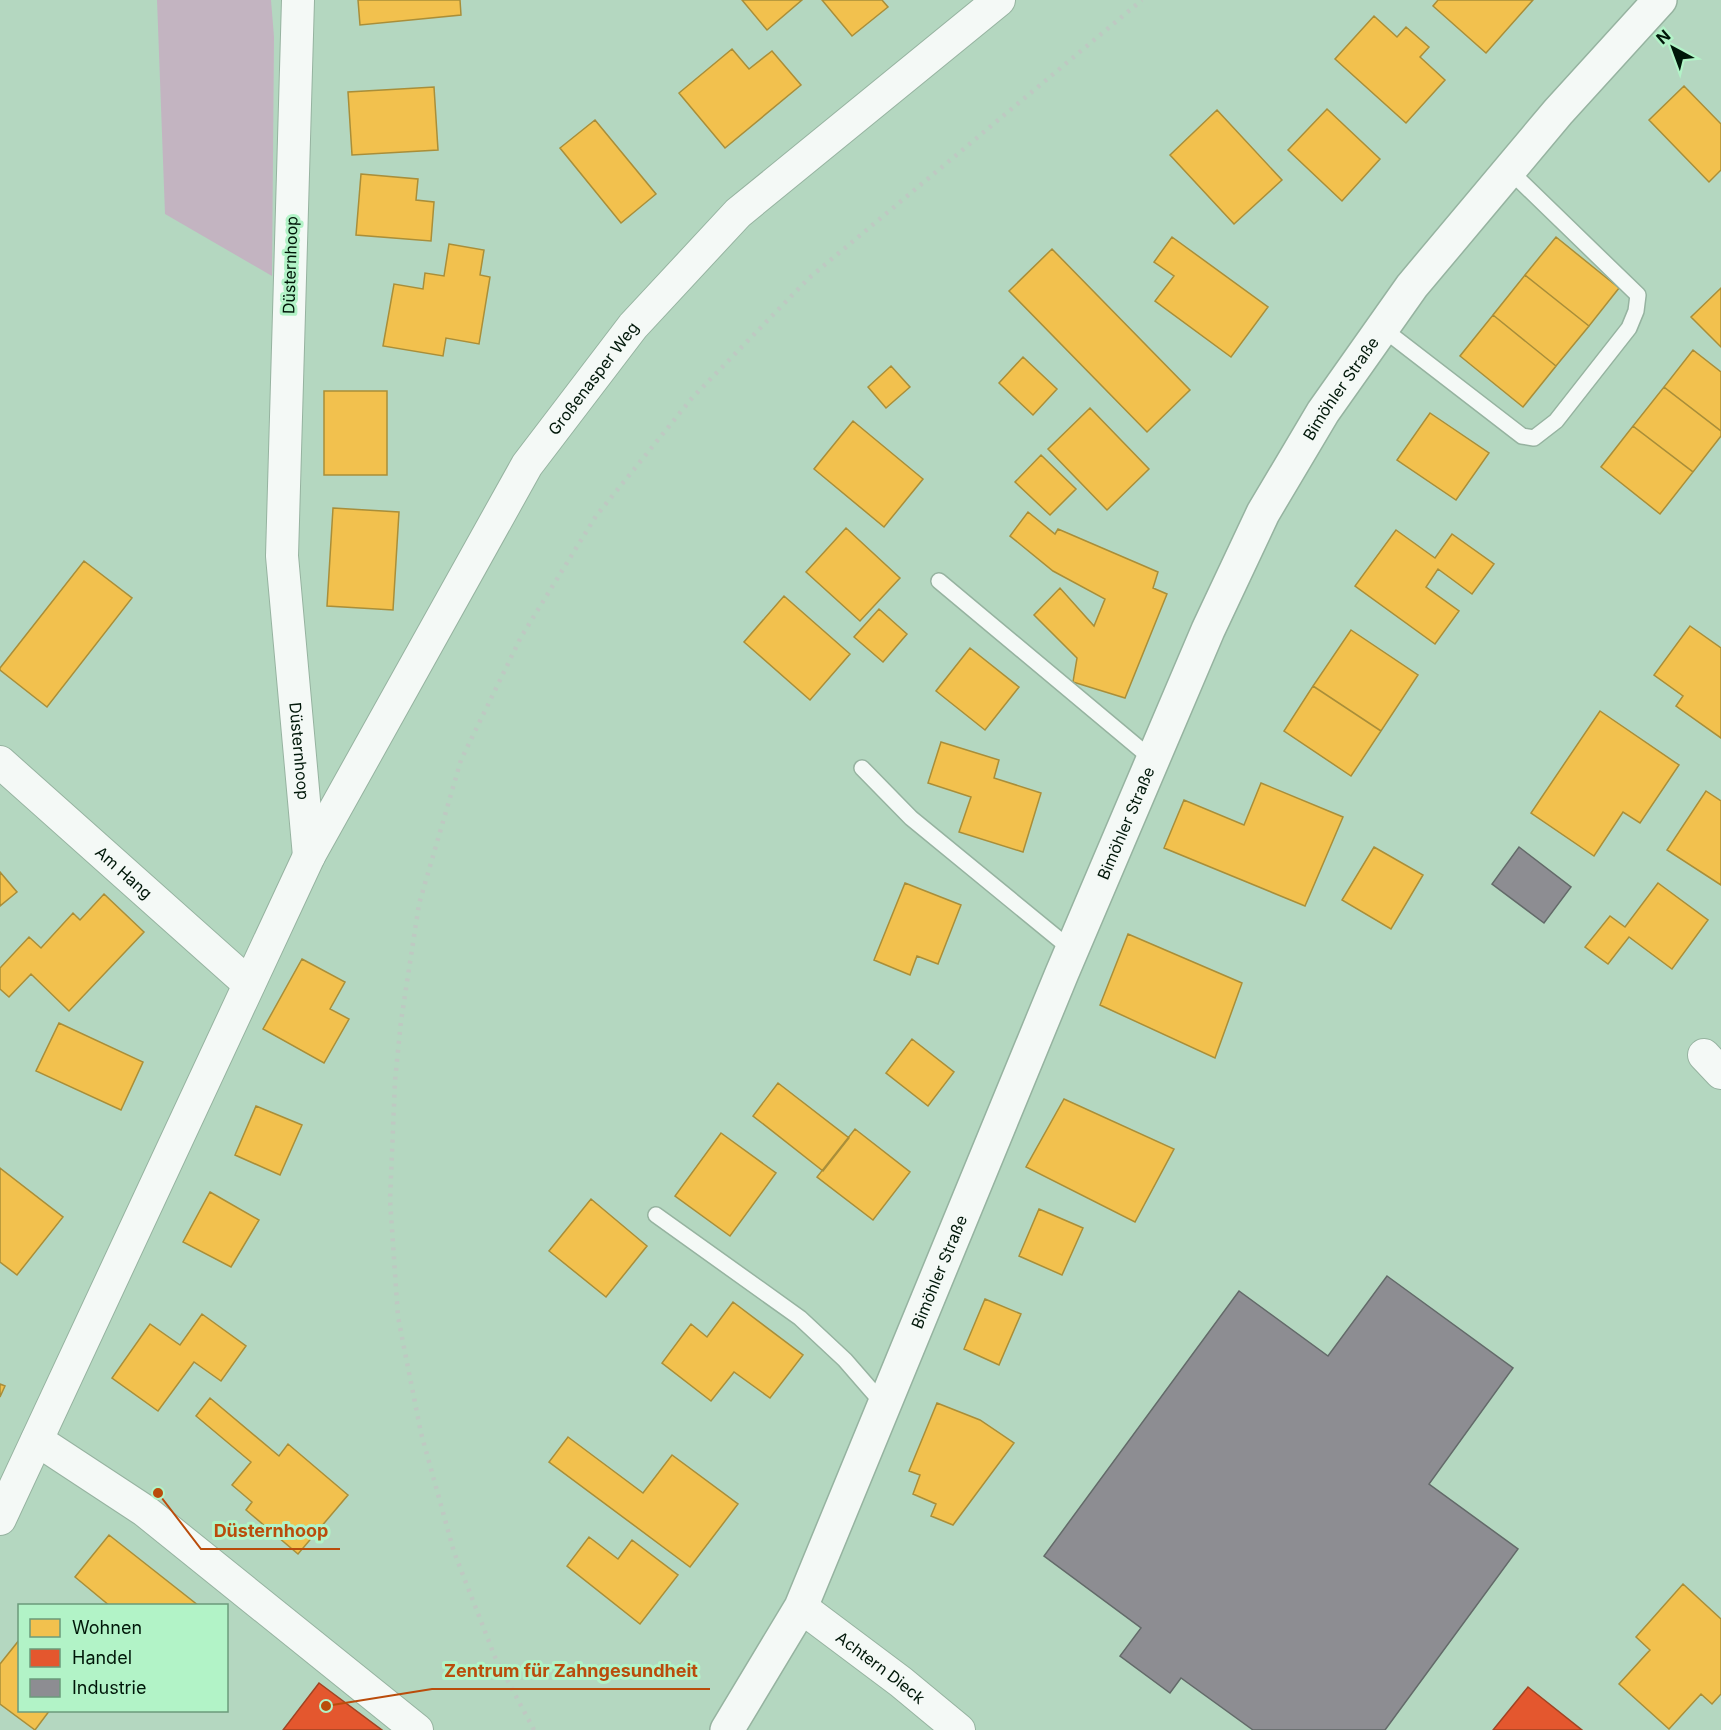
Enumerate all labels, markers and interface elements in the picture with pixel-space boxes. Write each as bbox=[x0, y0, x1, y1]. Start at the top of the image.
north arrow bbox=[1643, 18, 1703, 78]
text: N bbox=[1652, 25, 1674, 48]
street label: Düsternhoop bbox=[278, 216, 302, 314]
street label: Großenasper Weg bbox=[543, 318, 643, 439]
street label: Bimöhler Straße bbox=[1299, 333, 1383, 444]
street label: Düsternhoop bbox=[285, 701, 314, 801]
street label: Bimöhler Straße bbox=[1093, 764, 1159, 883]
street label: Am Hang bbox=[91, 842, 157, 903]
street label: Bimöhler Straße bbox=[907, 1212, 971, 1332]
callout: Düsternhoop bbox=[201, 1513, 340, 1549]
text: Düsternhoop bbox=[214, 1520, 328, 1541]
legend bbox=[18, 1604, 228, 1712]
text: Wohnen bbox=[72, 1617, 142, 1638]
street label: Achtern Dieck bbox=[832, 1627, 929, 1708]
text: Handel bbox=[72, 1647, 132, 1668]
callout: Zentrum für Zahngesundheit bbox=[432, 1653, 710, 1689]
text: Zentrum für Zahngesundheit bbox=[444, 1660, 698, 1681]
text: Industrie bbox=[72, 1677, 146, 1698]

